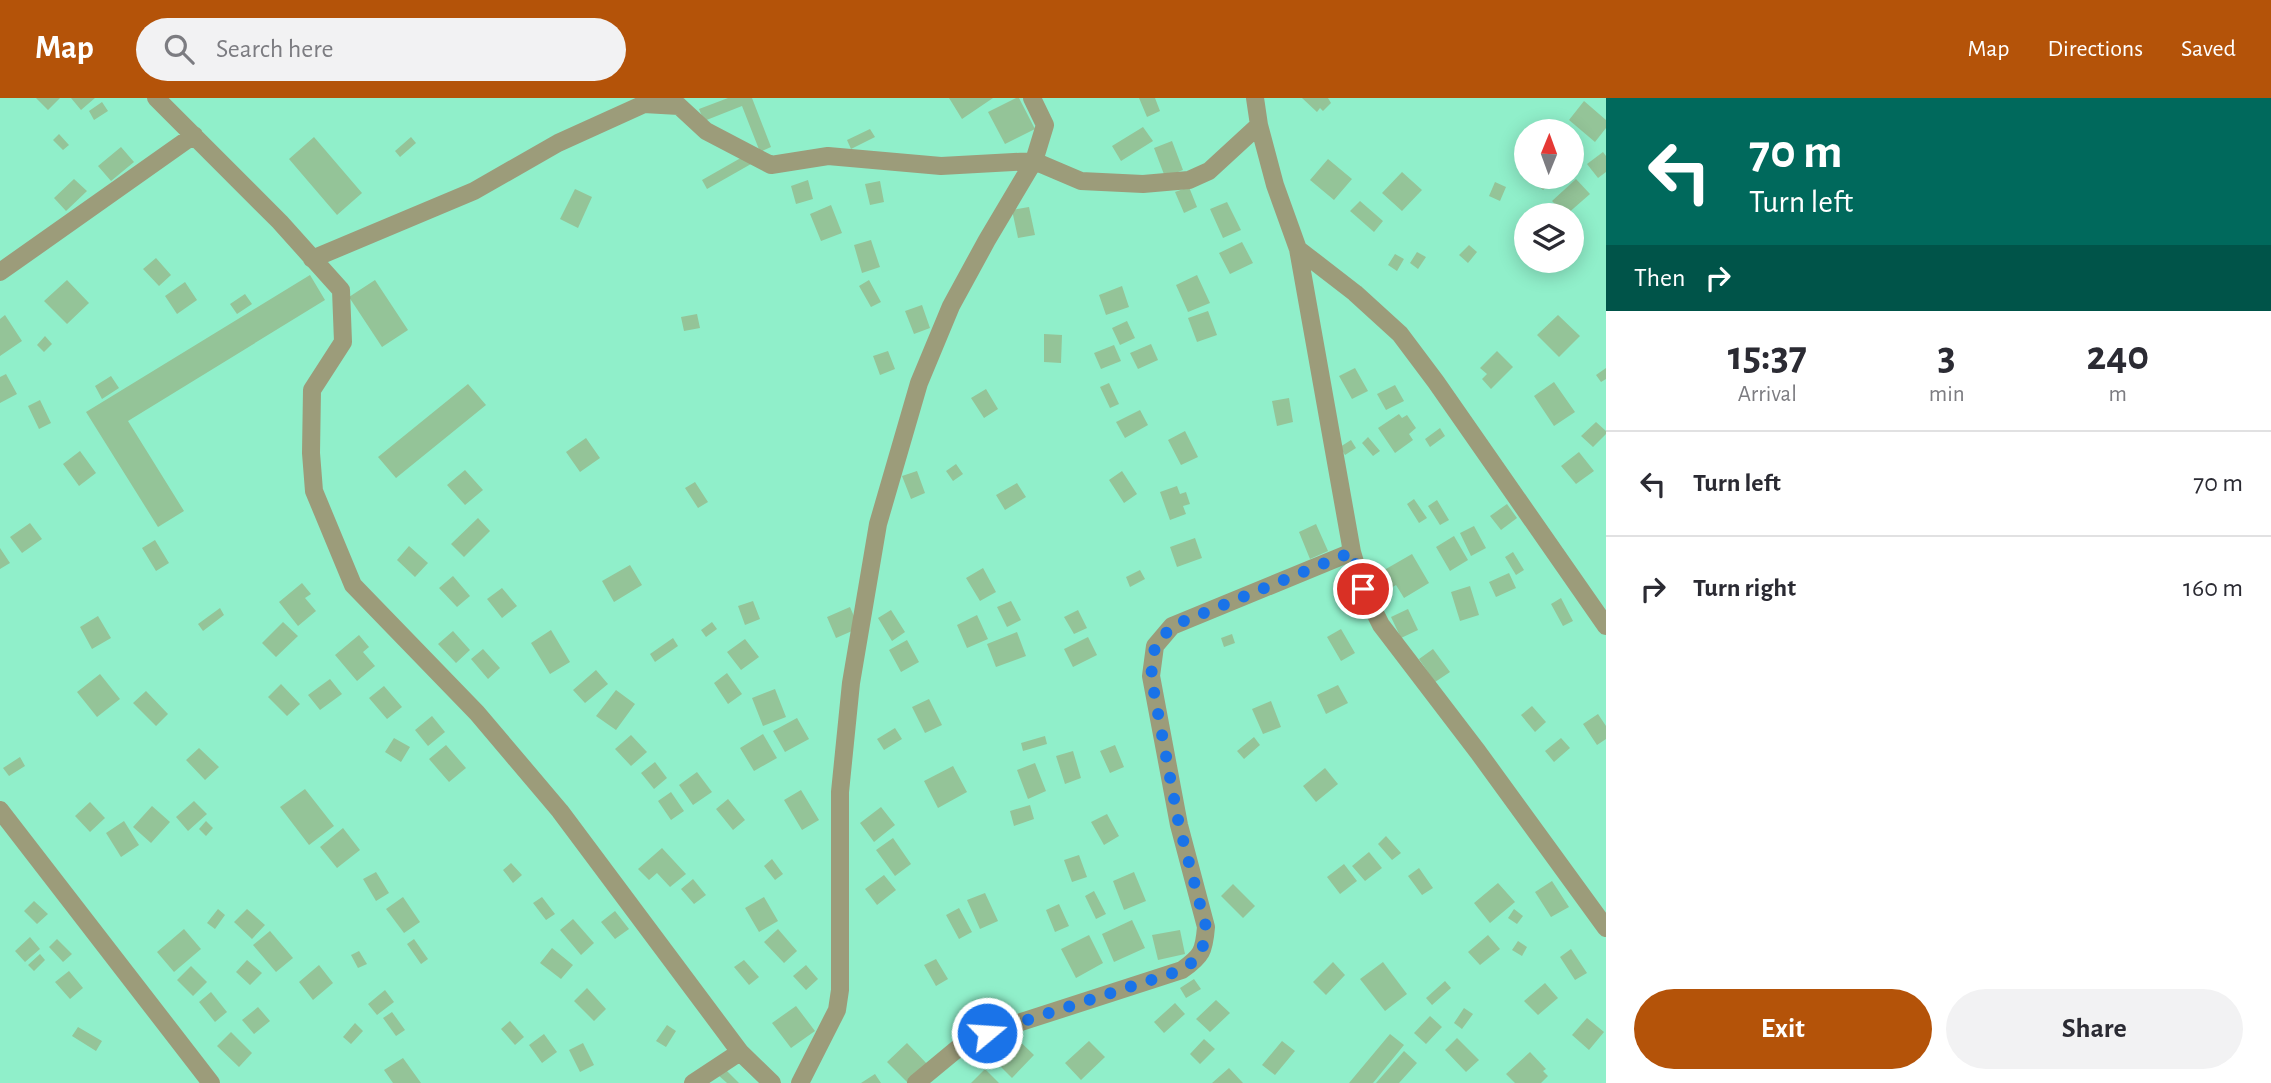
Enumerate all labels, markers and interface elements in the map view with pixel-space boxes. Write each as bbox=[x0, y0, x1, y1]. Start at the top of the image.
search box bbox=[136, 18, 626, 81]
icon: search bbox=[160, 30, 198, 68]
text: Map bbox=[35, 32, 94, 65]
text: Search here bbox=[216, 36, 334, 62]
text: Map bbox=[1967, 37, 2009, 61]
text: Directions bbox=[2047, 37, 2143, 61]
text: Saved bbox=[2181, 37, 2236, 61]
north arrow bbox=[1514, 119, 1584, 189]
map controls bbox=[1514, 119, 1584, 273]
icon: left bbox=[1634, 126, 1725, 217]
text: 70 m bbox=[1749, 128, 1843, 177]
text: Turn left bbox=[1749, 186, 1853, 218]
button: layers bbox=[1514, 203, 1584, 273]
icon: right bbox=[1699, 259, 1737, 297]
text: Then bbox=[1634, 265, 1685, 291]
text: 15:37 bbox=[1728, 335, 1807, 377]
text: 3 bbox=[1938, 335, 1956, 377]
text: 240 bbox=[2086, 335, 2149, 377]
text: Arrival bbox=[1738, 383, 1797, 406]
text: min bbox=[1929, 383, 1965, 406]
text: m bbox=[2109, 383, 2127, 406]
icon: left bbox=[1634, 465, 1672, 503]
text: Turn left bbox=[1693, 470, 1781, 496]
text: 70 m bbox=[2193, 470, 2243, 496]
pin bbox=[1333, 559, 1393, 619]
icon: arrive bbox=[1344, 570, 1382, 608]
icon: right bbox=[1634, 570, 1672, 608]
text: Turn right bbox=[1693, 575, 1796, 601]
text: 160 m bbox=[2183, 575, 2243, 601]
button: Exit bbox=[1634, 989, 1932, 1069]
button: Share bbox=[1946, 989, 2243, 1069]
position arrow bbox=[950, 996, 1024, 1070]

